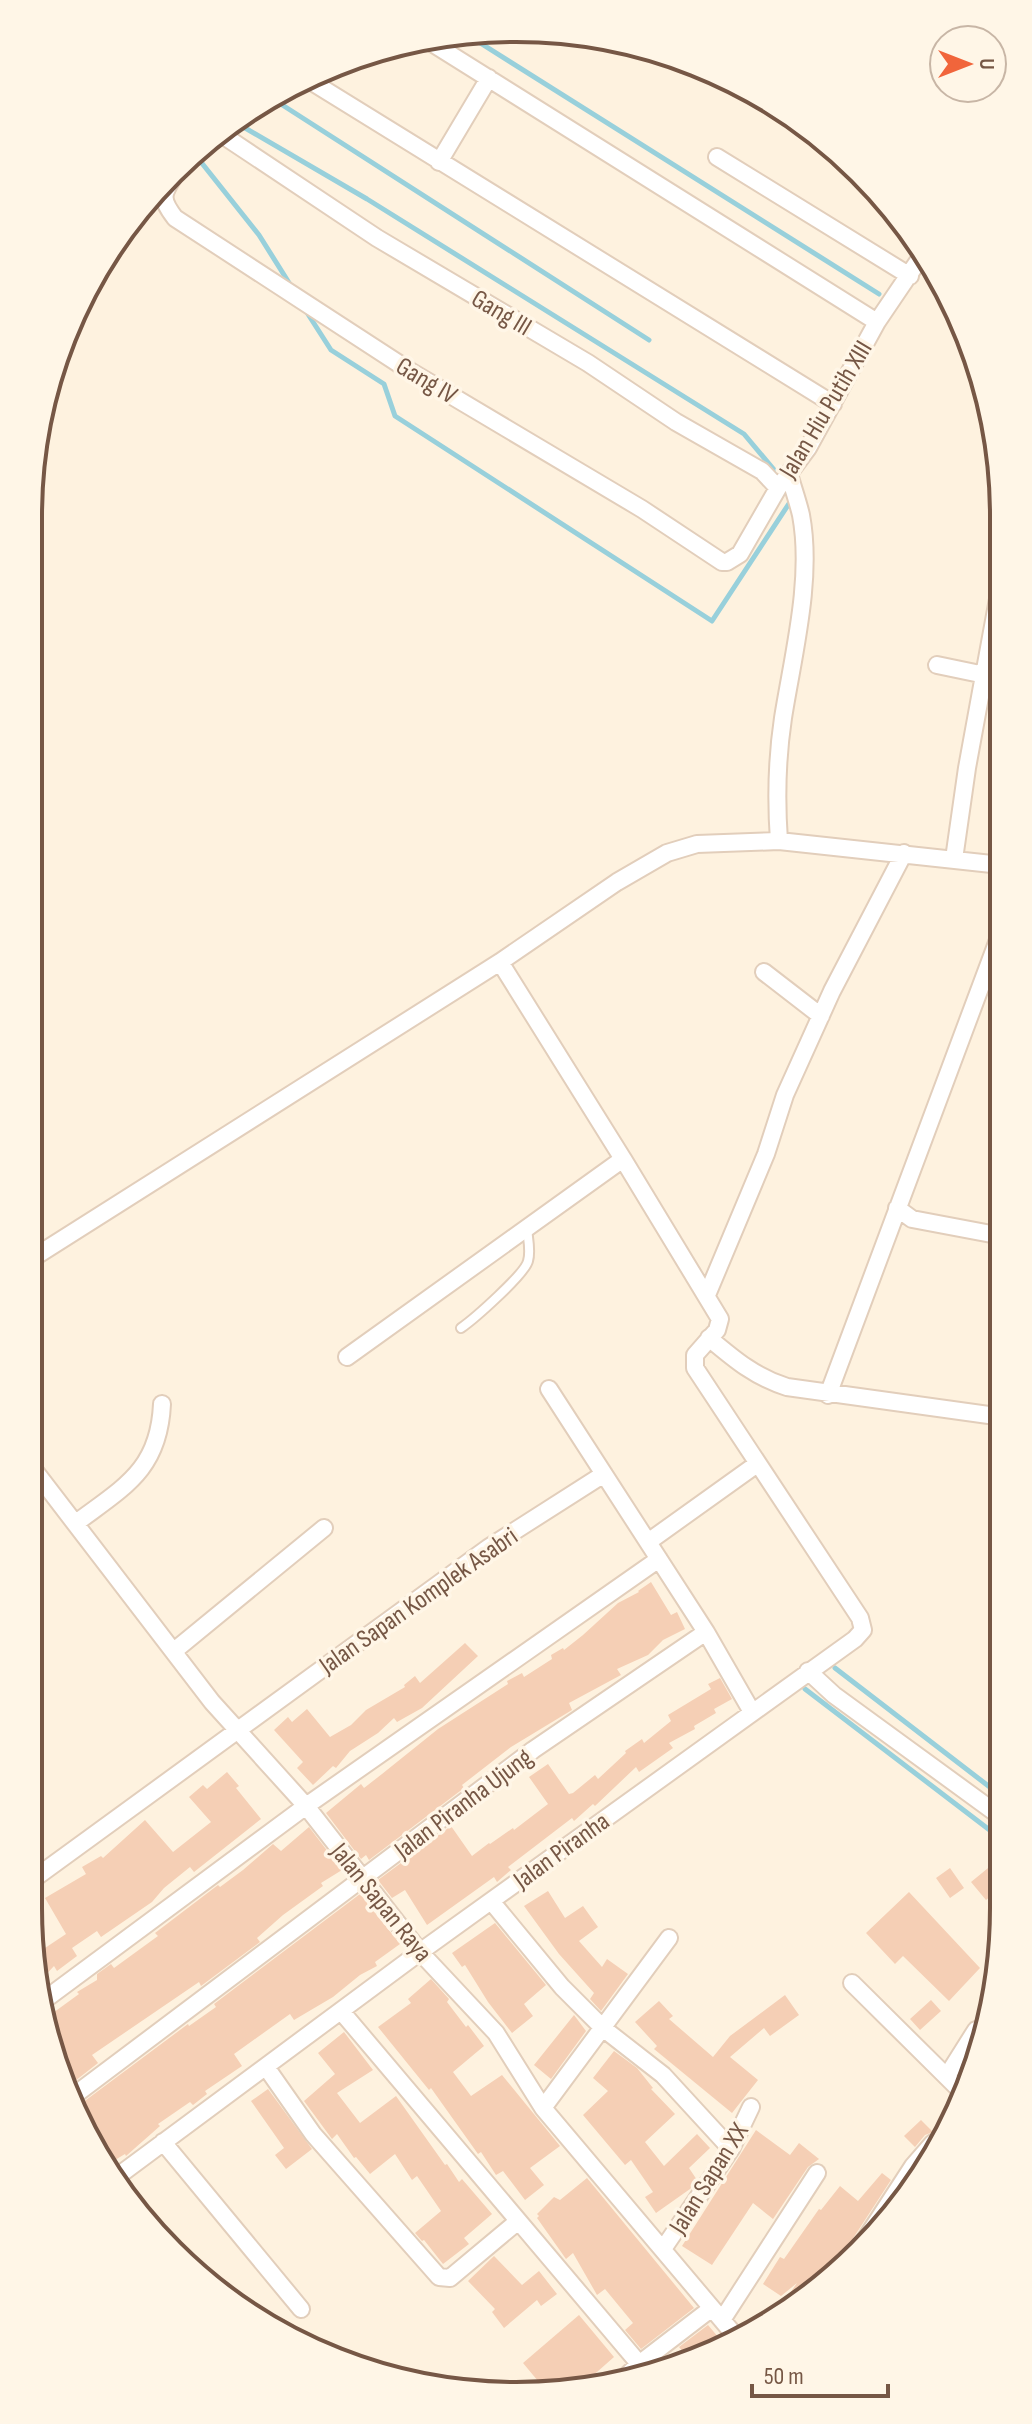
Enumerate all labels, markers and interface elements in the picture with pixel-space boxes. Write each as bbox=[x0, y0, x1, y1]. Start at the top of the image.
north arrow bbox=[928, 24, 1008, 104]
text: U bbox=[973, 58, 1000, 70]
street label: Gang III bbox=[466, 283, 537, 343]
street label: Jalan Hiu Putih XIII bbox=[773, 335, 880, 485]
street label: Gang IV bbox=[390, 351, 463, 412]
street label: Jalan Sapan Komplek Asabri bbox=[313, 1521, 524, 1682]
street label: Jalan Piranha Ujung bbox=[388, 1742, 539, 1867]
street label: Jalan Piranha bbox=[507, 1806, 616, 1897]
street label: Jalan Sapan Raya bbox=[323, 1837, 438, 1969]
street label: Jalan Sapan XX bbox=[663, 2118, 756, 2241]
scale bar bbox=[752, 2348, 888, 2398]
text: 50 m bbox=[764, 2362, 804, 2391]

